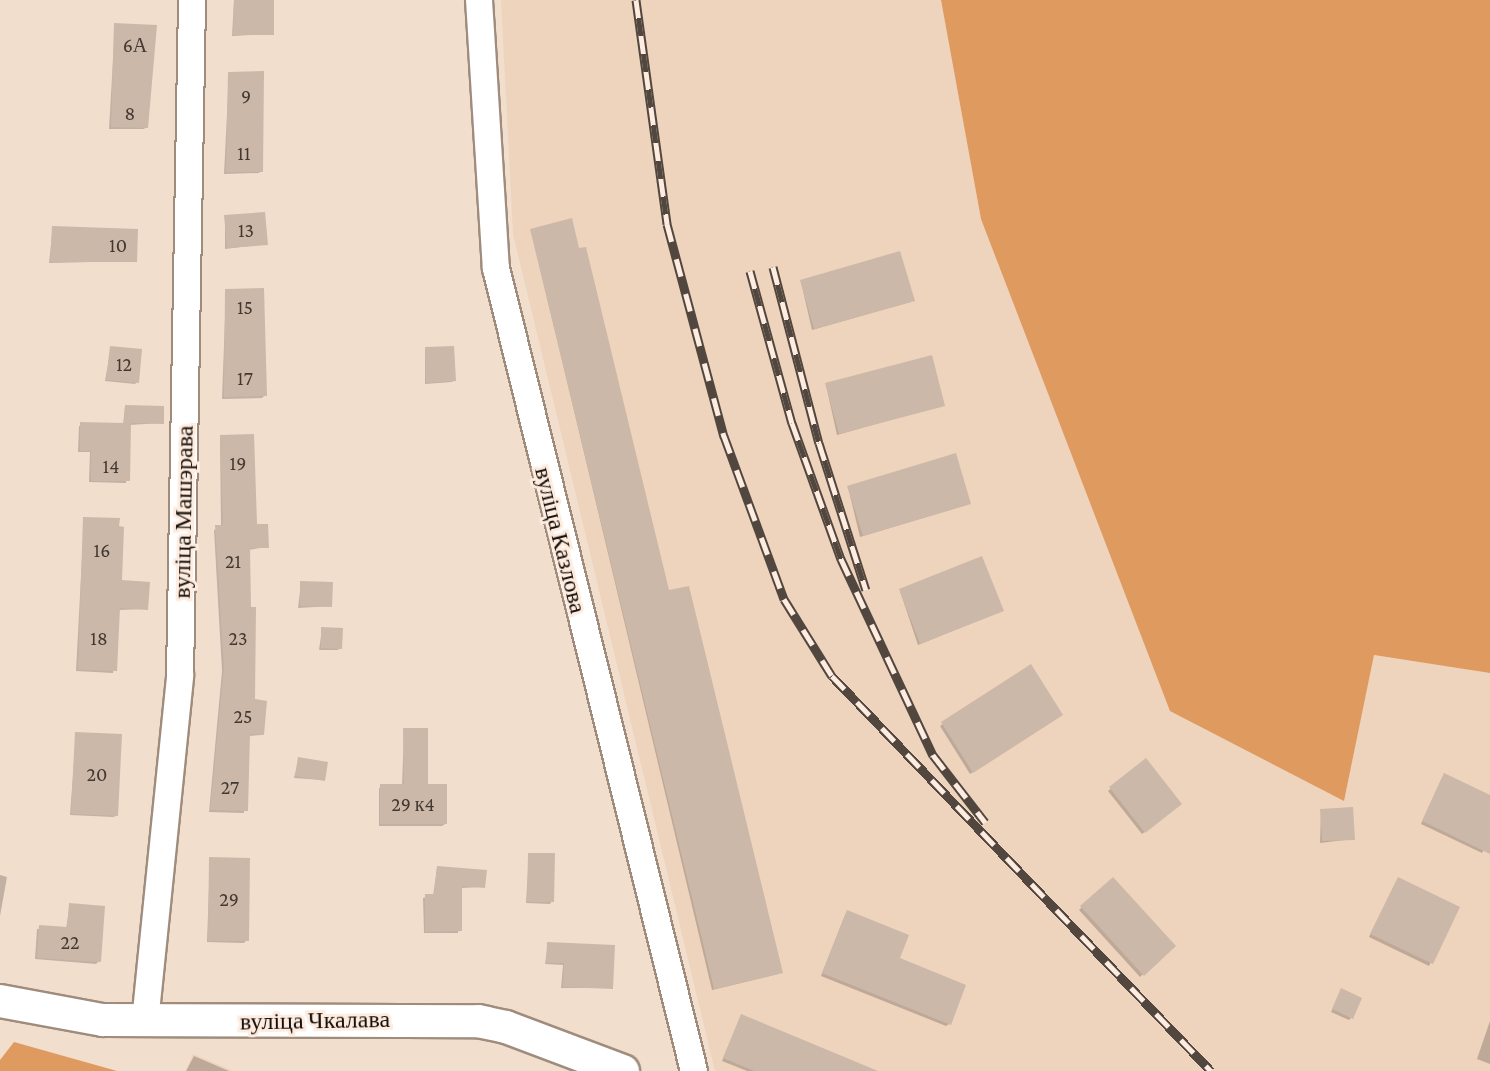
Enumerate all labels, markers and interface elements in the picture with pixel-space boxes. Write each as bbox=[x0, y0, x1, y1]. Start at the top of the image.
house number: 6А bbox=[123, 33, 147, 57]
house number: 9 bbox=[241, 84, 251, 108]
house number: 8 bbox=[125, 101, 135, 125]
house number: 11 bbox=[237, 141, 251, 165]
house number: 13 bbox=[238, 218, 254, 242]
house number: 10 bbox=[109, 233, 127, 257]
house number: 15 bbox=[237, 295, 253, 319]
house number: 12 bbox=[116, 352, 132, 376]
house number: 17 bbox=[237, 366, 253, 390]
street label: вуліца Машэрава bbox=[167, 425, 199, 599]
house number: 19 bbox=[230, 451, 246, 475]
house number: 14 bbox=[103, 454, 119, 478]
street label: вуліца Казлова bbox=[529, 464, 593, 616]
house number: 16 bbox=[94, 538, 110, 562]
house number: 21 bbox=[225, 549, 241, 573]
house number: 18 bbox=[90, 626, 108, 650]
house number: 23 bbox=[228, 626, 248, 650]
house number: 25 bbox=[234, 704, 252, 728]
house number: 20 bbox=[87, 762, 107, 786]
house number: 27 bbox=[221, 775, 239, 799]
house number: 29 к4 bbox=[391, 792, 435, 816]
house number: 29 bbox=[219, 887, 239, 911]
house number: 22 bbox=[61, 930, 79, 954]
street label: вуліца Чкалава bbox=[240, 1004, 390, 1036]

